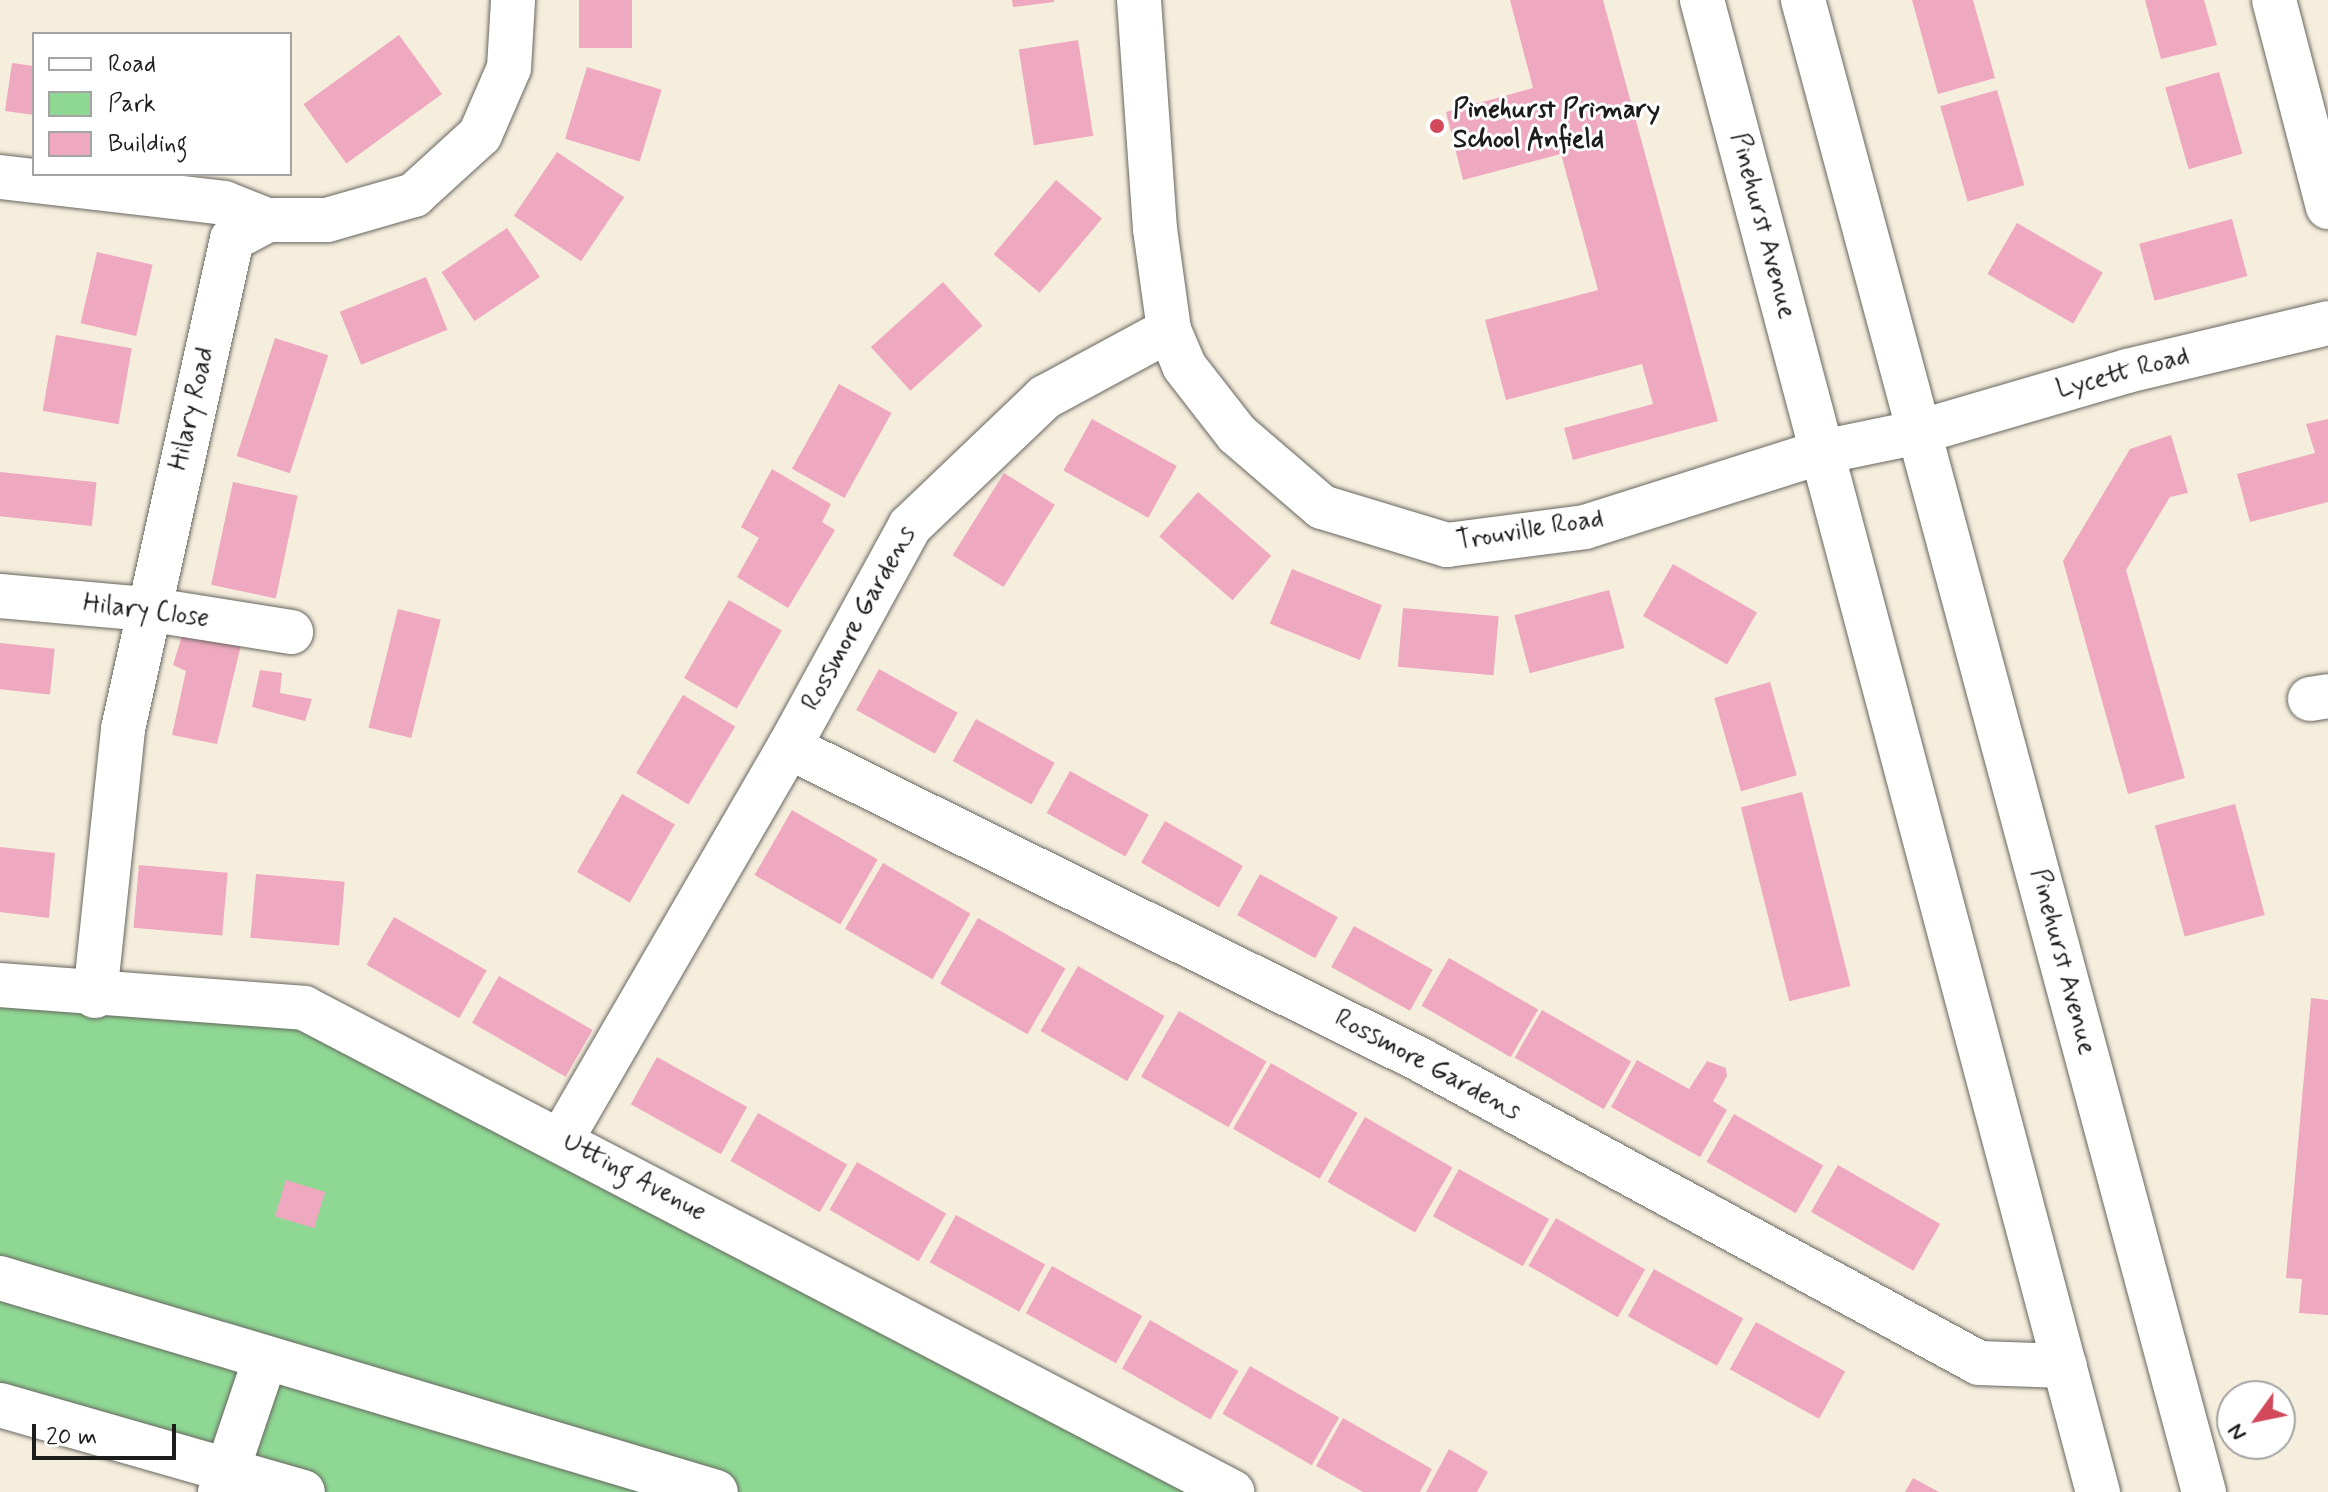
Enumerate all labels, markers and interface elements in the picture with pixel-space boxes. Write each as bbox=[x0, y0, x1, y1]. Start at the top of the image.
legend bbox=[32, 32, 292, 176]
text: Road bbox=[108, 49, 156, 80]
text: Park bbox=[108, 89, 156, 120]
place label: Pinehurst Primary School Anfield bbox=[1453, 95, 1660, 156]
marker: Pinehurst Primary School Anfield bbox=[1428, 117, 1446, 135]
text: Building bbox=[108, 129, 188, 160]
street label: Pinehurst Avenue bbox=[1722, 130, 1802, 322]
street label: Lycett Road bbox=[2053, 341, 2193, 407]
street label: Hilary Road bbox=[164, 344, 222, 474]
street label: Trouville Road bbox=[1454, 504, 1606, 558]
street label: Rossmore Gardens bbox=[798, 525, 922, 713]
street label: Hilary Close bbox=[79, 589, 213, 635]
street label: Pinehurst Avenue bbox=[2022, 866, 2102, 1058]
street label: Rossmore Gardens bbox=[1332, 1006, 1522, 1126]
street label: Utting Avenue bbox=[555, 1126, 713, 1230]
north arrow bbox=[2216, 1380, 2296, 1460]
scale bar bbox=[36, 1408, 180, 1458]
text: N bbox=[2222, 1418, 2253, 1446]
text: 20 m bbox=[46, 1422, 97, 1453]

